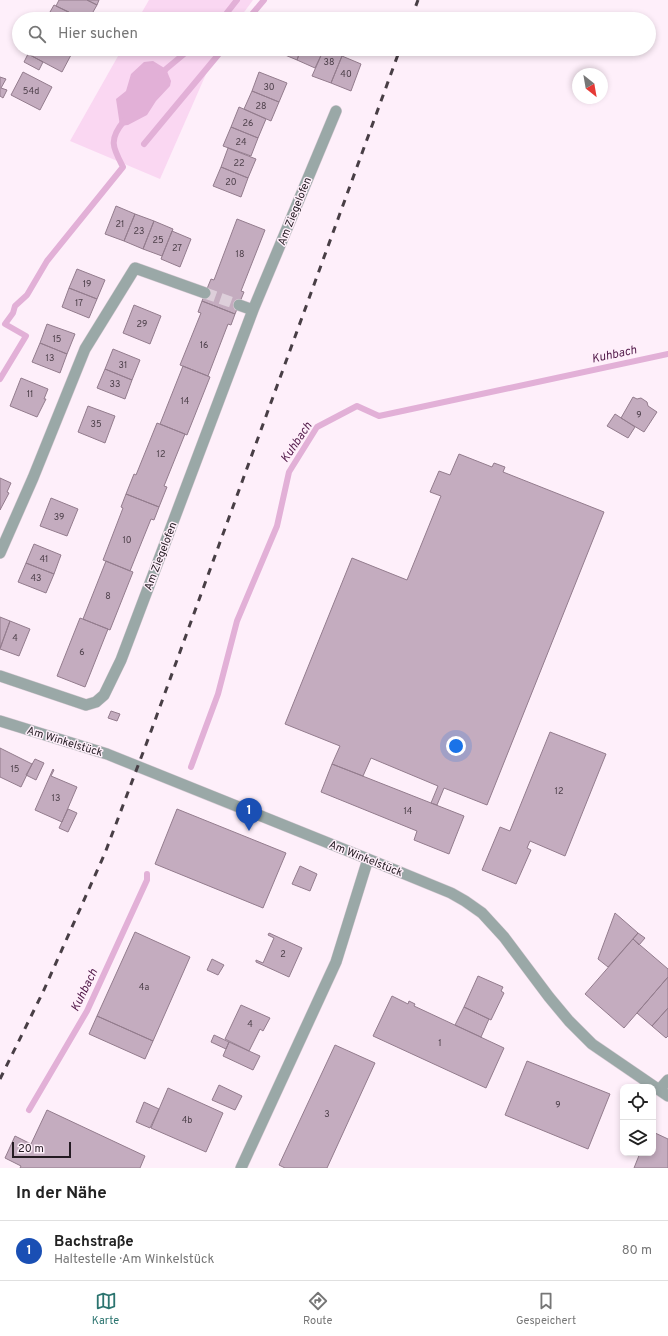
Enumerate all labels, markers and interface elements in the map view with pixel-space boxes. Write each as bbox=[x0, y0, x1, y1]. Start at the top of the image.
search box bbox=[12, 12, 656, 56]
icon: search bbox=[26, 23, 48, 45]
text: Hier suchen bbox=[58, 25, 138, 44]
house number: 38 bbox=[324, 57, 334, 68]
north arrow bbox=[572, 68, 608, 104]
house number: 40 bbox=[340, 69, 352, 80]
house number: 30 bbox=[263, 82, 275, 93]
house number: 54d bbox=[23, 86, 39, 97]
house number: 28 bbox=[255, 101, 267, 112]
house number: 26 bbox=[243, 118, 253, 129]
house number: 24 bbox=[235, 137, 247, 148]
house number: 22 bbox=[233, 158, 245, 169]
street label: Am Ziegelofen bbox=[275, 175, 315, 247]
house number: 20 bbox=[225, 177, 237, 188]
house number: 21 bbox=[116, 219, 124, 230]
house number: 23 bbox=[134, 226, 144, 237]
house number: 25 bbox=[152, 235, 164, 246]
house number: 27 bbox=[172, 243, 182, 254]
house number: 18 bbox=[236, 249, 244, 260]
house number: 19 bbox=[83, 279, 91, 290]
house number: 17 bbox=[75, 298, 83, 309]
house number: 29 bbox=[137, 319, 147, 330]
house number: 15 bbox=[53, 334, 61, 345]
house number: 16 bbox=[200, 340, 208, 351]
water label: Kuhbach bbox=[590, 342, 639, 368]
house number: 13 bbox=[46, 353, 54, 364]
house number: 31 bbox=[119, 360, 127, 371]
house number: 33 bbox=[110, 379, 120, 390]
house number: 11 bbox=[27, 389, 33, 400]
house number: 14 bbox=[181, 396, 190, 407]
house number: 9 bbox=[636, 410, 642, 421]
house number: 35 bbox=[90, 419, 102, 430]
water label: Kuhbach bbox=[277, 419, 316, 466]
house number: 12 bbox=[157, 449, 165, 460]
house number: 39 bbox=[54, 512, 64, 523]
street label: Am Ziegelofen bbox=[141, 520, 180, 592]
house number: 10 bbox=[122, 535, 132, 546]
house number: 41 bbox=[40, 554, 48, 565]
house number: 43 bbox=[30, 573, 42, 584]
house number: 8 bbox=[105, 591, 111, 602]
house number: 4 bbox=[12, 633, 18, 644]
house number: 6 bbox=[79, 647, 85, 658]
street label: Am Winkelstück bbox=[25, 724, 104, 760]
your location bbox=[446, 736, 466, 756]
house number: 15 bbox=[11, 764, 19, 775]
house number: 12 bbox=[555, 786, 563, 797]
house number: 13 bbox=[52, 793, 60, 804]
pin: 1 bbox=[236, 798, 262, 831]
house number: 14 bbox=[404, 806, 413, 817]
street label: Am Winkelstück bbox=[327, 838, 405, 880]
house number: 2 bbox=[280, 949, 286, 960]
water label: Kuhbach bbox=[68, 966, 102, 1014]
house number: 4a bbox=[139, 982, 149, 993]
house number: 4 bbox=[247, 1019, 253, 1030]
house number: 1 bbox=[438, 1038, 442, 1049]
map controls bbox=[620, 1084, 656, 1156]
button: locate bbox=[620, 1084, 656, 1120]
house number: 9 bbox=[555, 1100, 561, 1111]
house number: 3 bbox=[324, 1109, 330, 1120]
house number: 4b bbox=[182, 1115, 192, 1126]
button: layers bbox=[620, 1120, 656, 1156]
scale bar bbox=[12, 1140, 71, 1159]
text: 20 m bbox=[18, 1142, 44, 1156]
text: In der Nähe bbox=[16, 1183, 107, 1205]
text: Bachstraße bbox=[54, 1233, 134, 1252]
text: 1 bbox=[26, 1243, 32, 1259]
text: 80 m bbox=[622, 1243, 652, 1259]
text: Haltestelle · Am Winkelstück bbox=[54, 1252, 214, 1268]
tab: Karte bbox=[92, 1290, 119, 1328]
tab: Route bbox=[303, 1290, 332, 1328]
tab: Gespeichert bbox=[516, 1290, 576, 1328]

